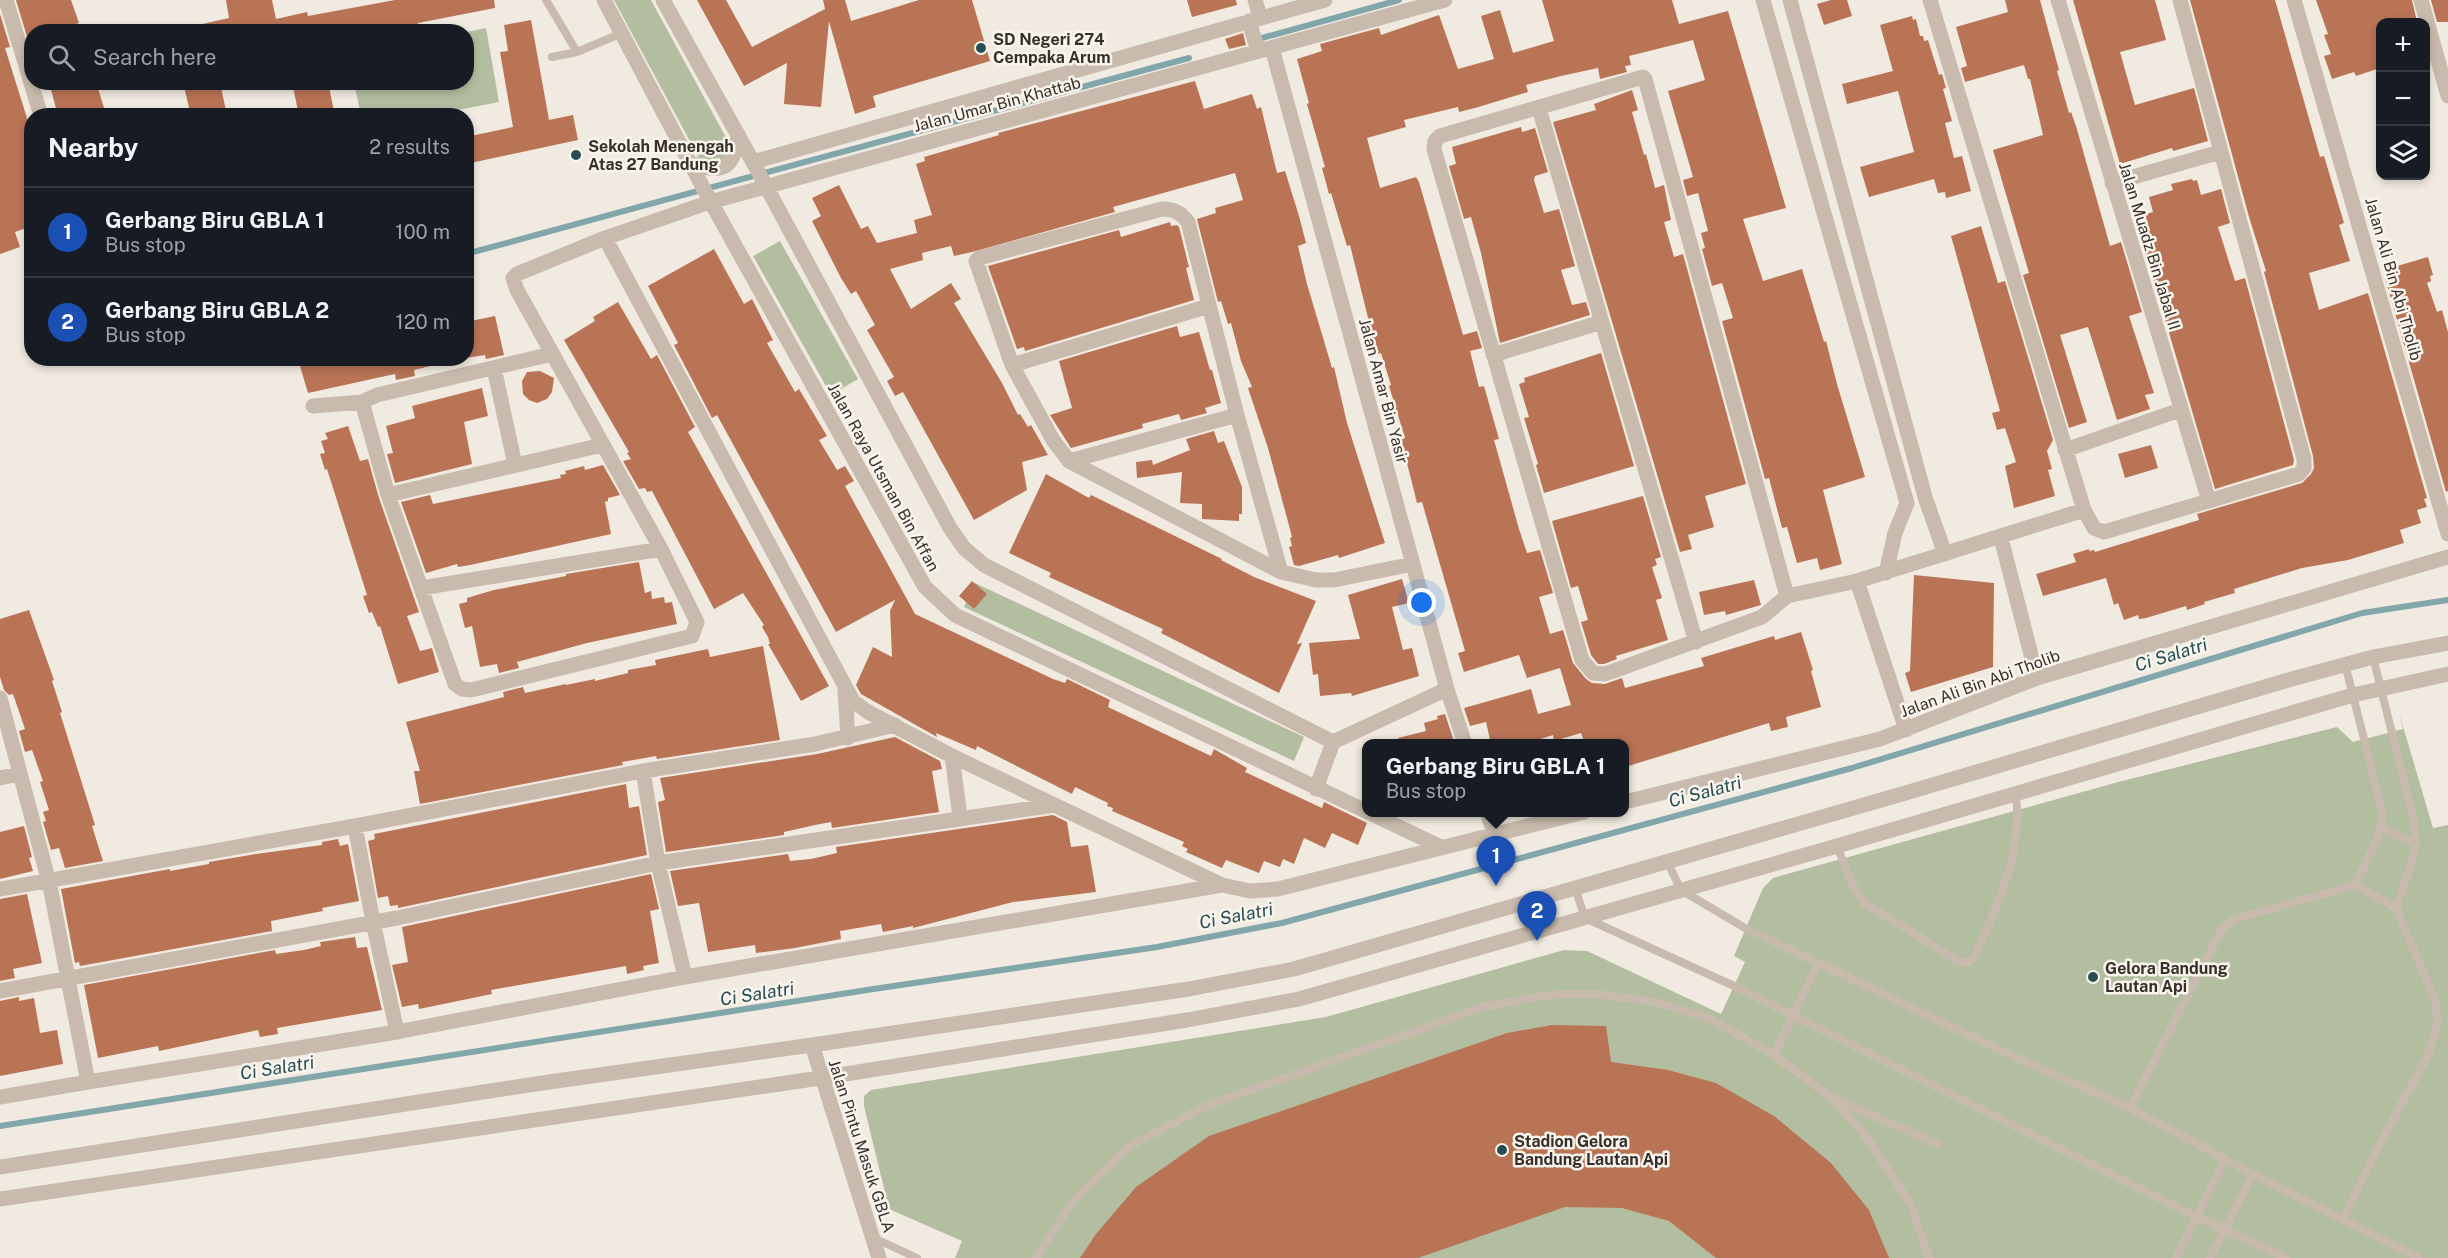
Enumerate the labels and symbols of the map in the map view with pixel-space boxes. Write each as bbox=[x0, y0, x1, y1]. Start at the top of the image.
place label: SD Negeri 274 Cempaka Arum bbox=[993, 30, 1111, 67]
marker: SD Negeri 274 Cempaka Arum bbox=[974, 41, 988, 55]
street label: Jalan Umar Bin Khattab bbox=[911, 73, 1083, 136]
place label: Sekolah Menengah Atas 27 Bandung bbox=[588, 137, 734, 174]
marker: Sekolah Menengah Atas 27 Bandung bbox=[569, 148, 583, 162]
street label: Jalan Muadz Bin Jabal II bbox=[2115, 160, 2184, 332]
street label: Jalan Ali Bin Abi Tholib bbox=[2361, 195, 2426, 363]
street label: Jalan Amar Bin Yasir bbox=[1355, 316, 1412, 466]
street label: Jalan Raya Utsman Bin Affan bbox=[824, 380, 943, 575]
your location bbox=[1407, 588, 1436, 617]
water label: Ci Salatri bbox=[2132, 633, 2210, 675]
street label: Jalan Ali Bin Abi Tholib bbox=[1898, 646, 2063, 721]
water label: Ci Salatri bbox=[1666, 772, 1744, 811]
pin: 1 bbox=[1476, 836, 1516, 886]
pin: 2 bbox=[1518, 892, 1556, 941]
water label: Ci Salatri bbox=[1197, 898, 1275, 933]
place label: Gelora Bandung Lautan Api bbox=[2105, 959, 2228, 996]
marker: Gelora Bandung Lautan Api bbox=[2086, 970, 2100, 984]
water label: Ci Salatri bbox=[718, 977, 796, 1010]
water label: Ci Salatri bbox=[238, 1051, 316, 1084]
street label: Jalan Pintu Masuk GBLA bbox=[825, 1057, 899, 1235]
place label: Stadion Gelora Bandung Lautan Api bbox=[1514, 1132, 1668, 1169]
marker: Stadion Gelora Bandung Lautan Api bbox=[1495, 1143, 1509, 1157]

